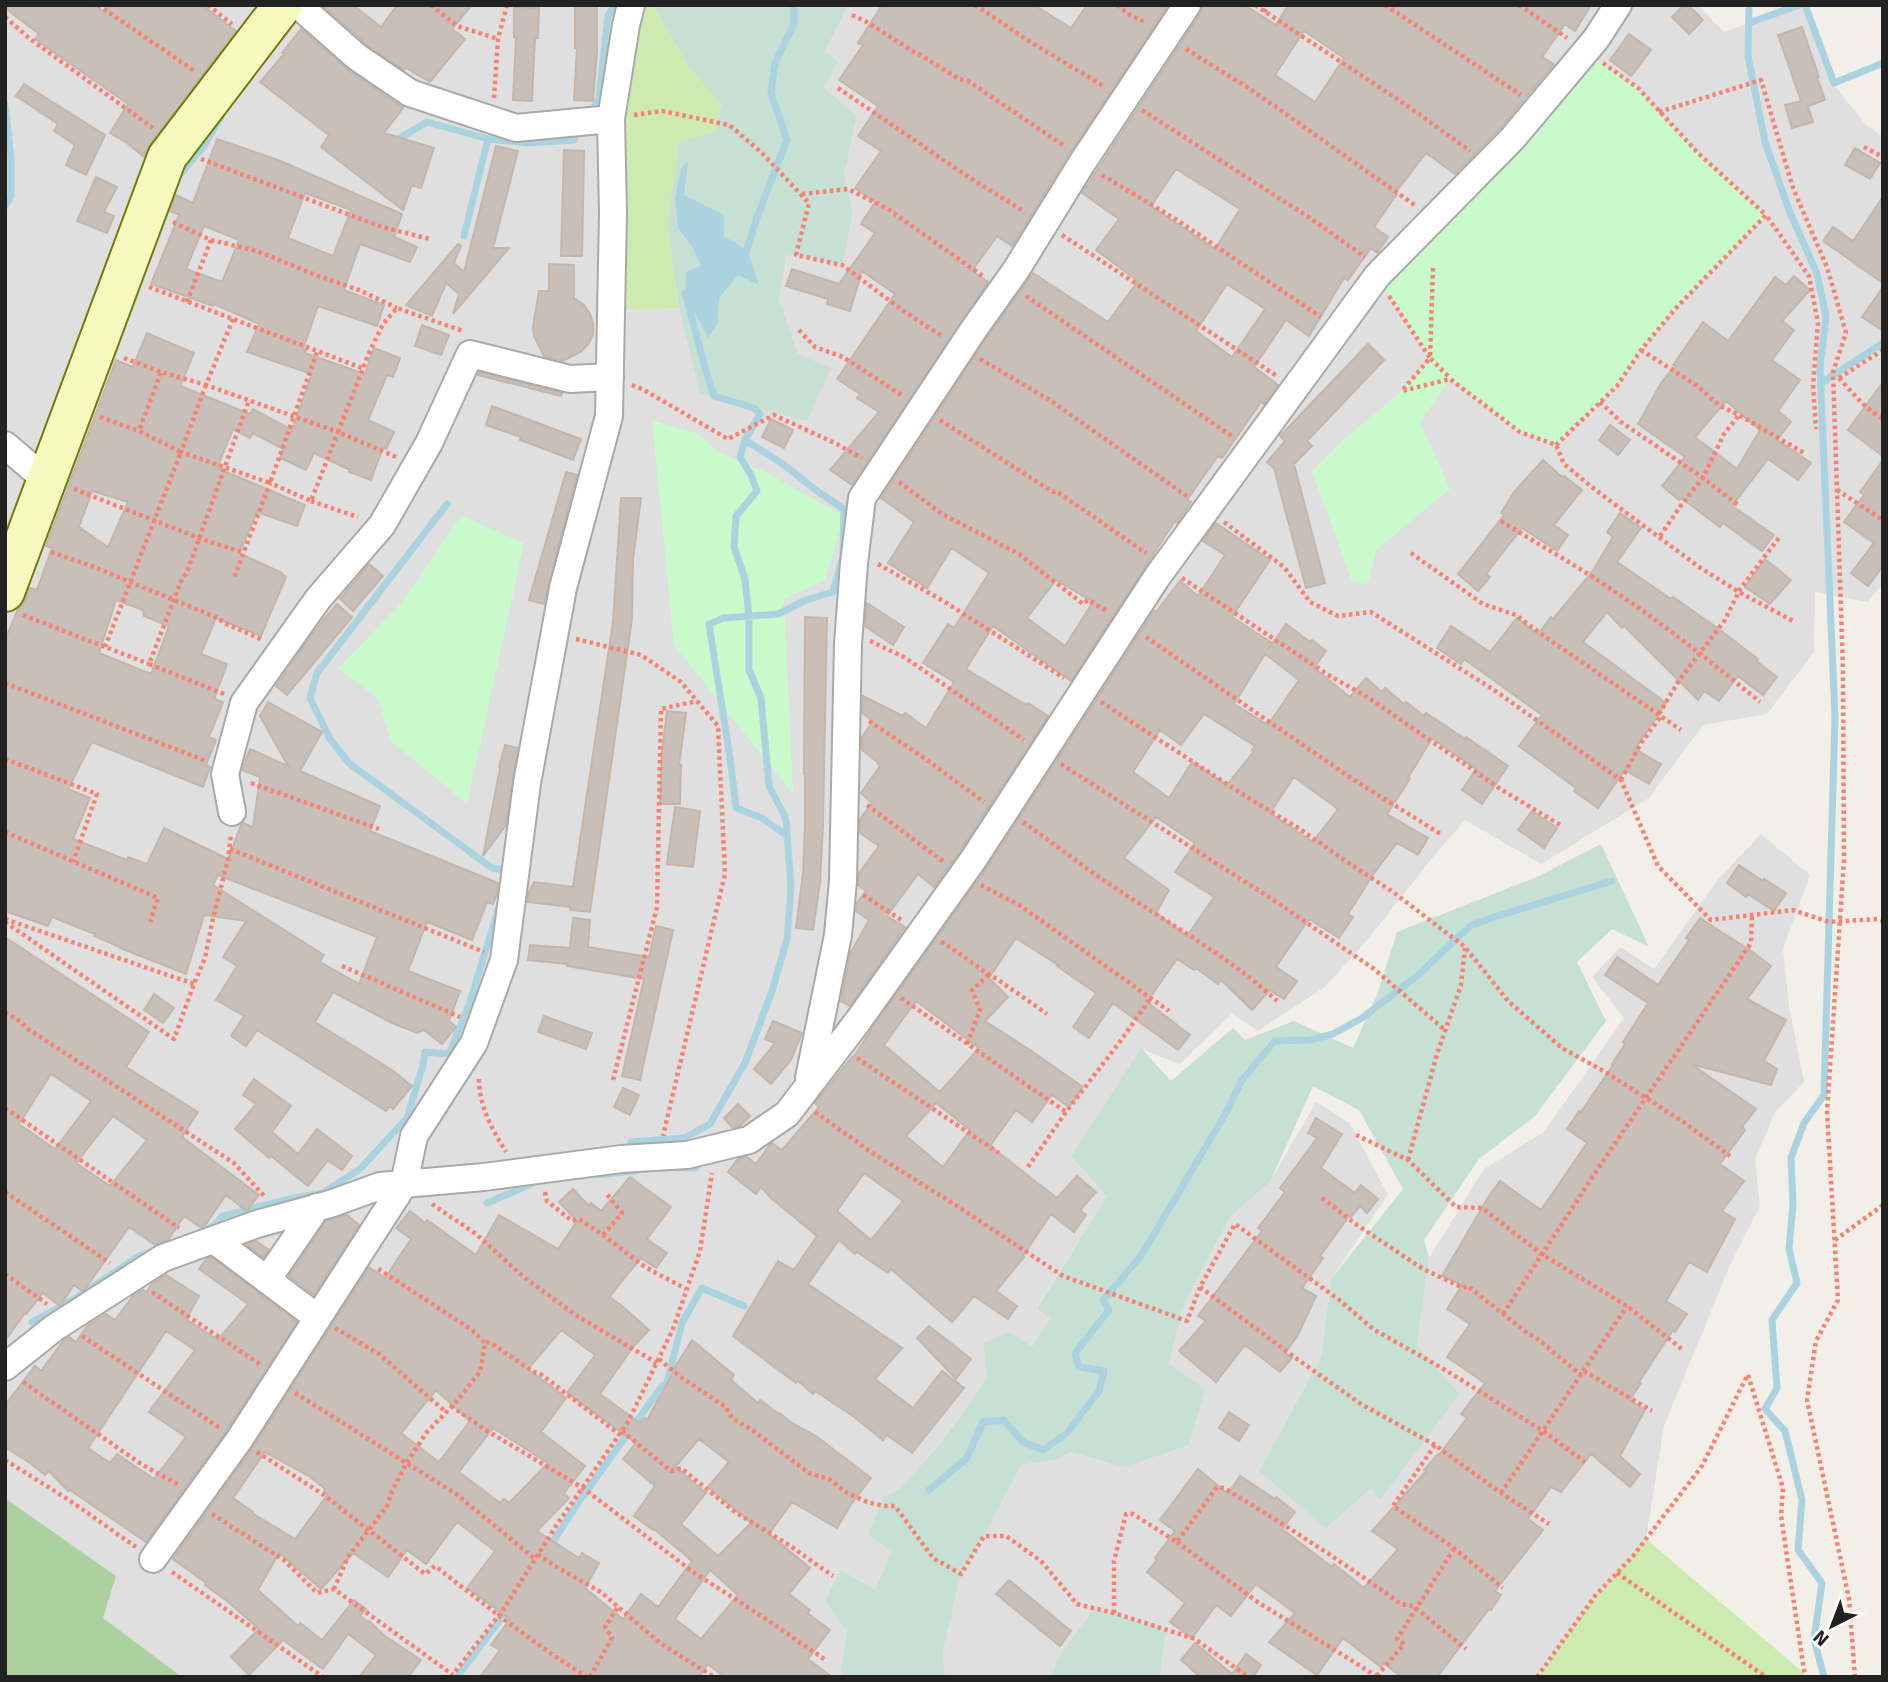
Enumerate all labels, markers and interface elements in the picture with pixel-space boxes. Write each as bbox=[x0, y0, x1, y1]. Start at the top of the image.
north arrow bbox=[1797, 1591, 1867, 1661]
text: N bbox=[1808, 1625, 1834, 1651]

